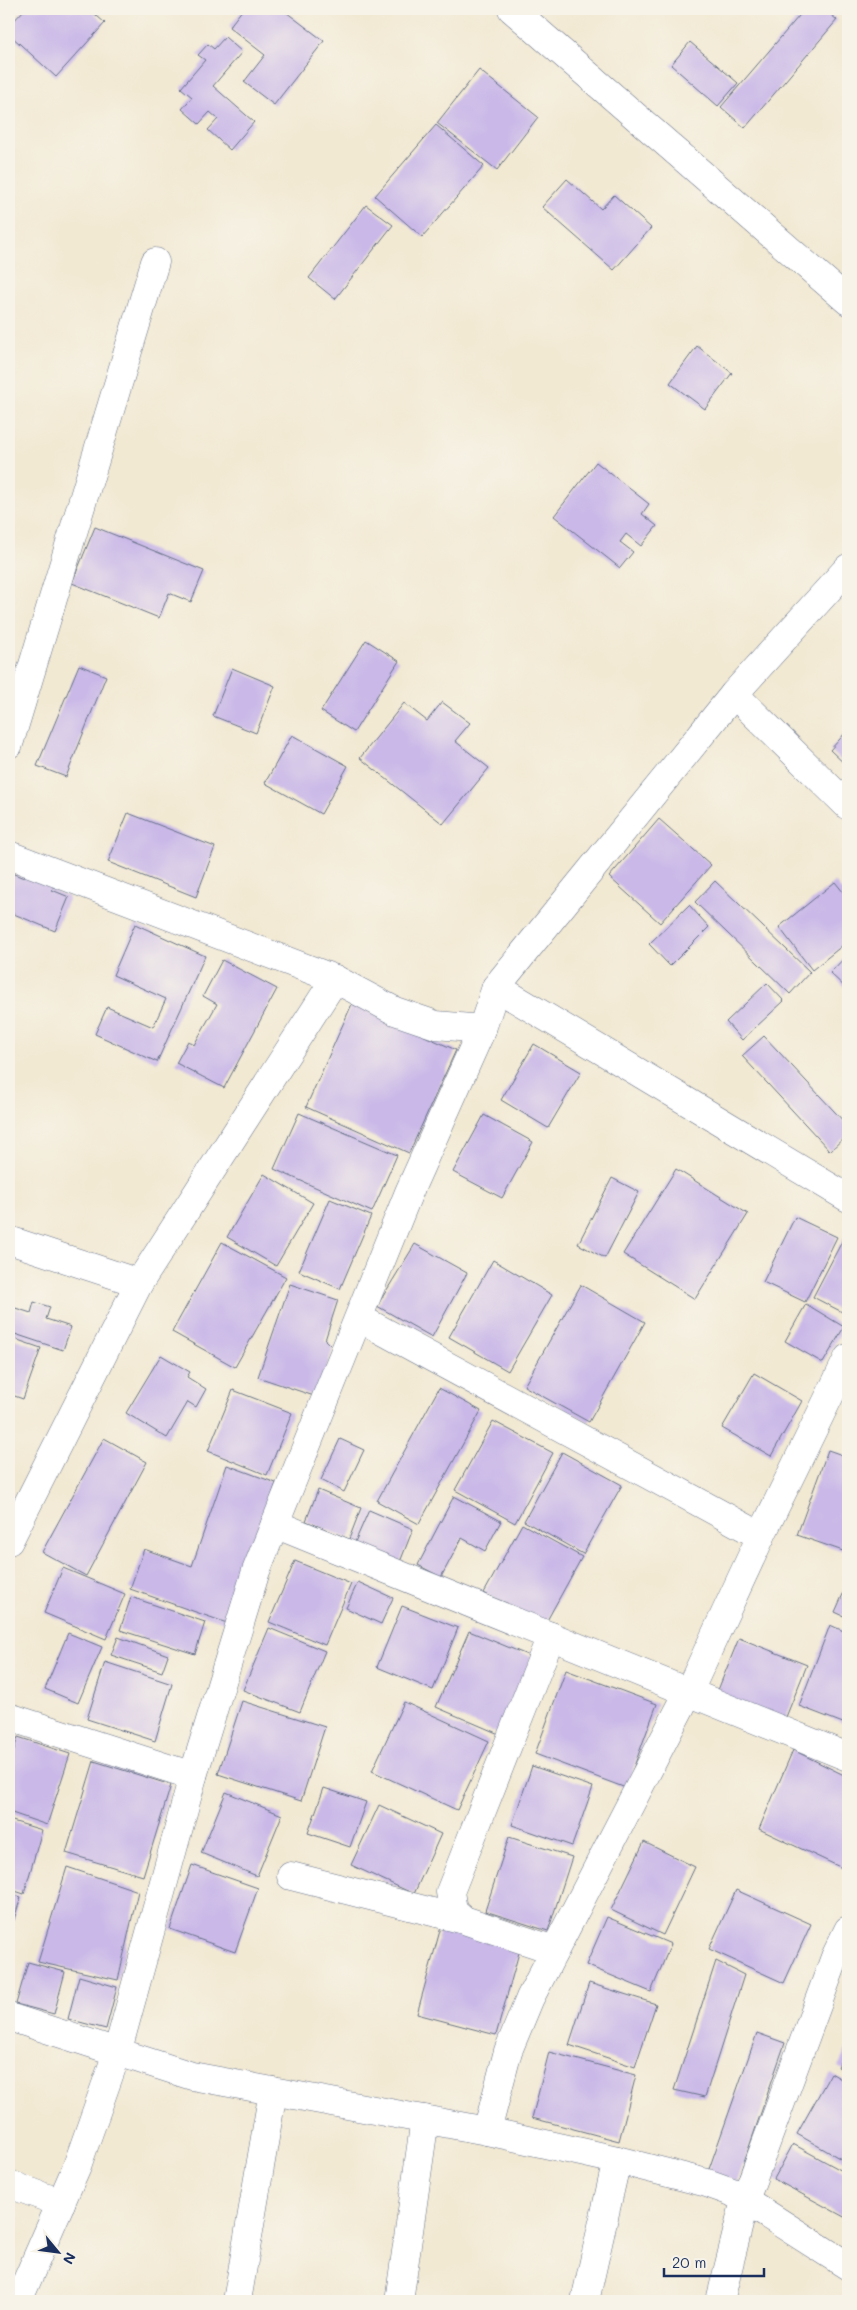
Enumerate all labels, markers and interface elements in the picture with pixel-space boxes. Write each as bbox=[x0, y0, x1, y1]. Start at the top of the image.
north arrow bbox=[32, 2228, 82, 2278]
scale bar bbox=[664, 2245, 764, 2277]
text: N bbox=[59, 2249, 81, 2268]
text: 20 m bbox=[672, 2252, 706, 2272]

